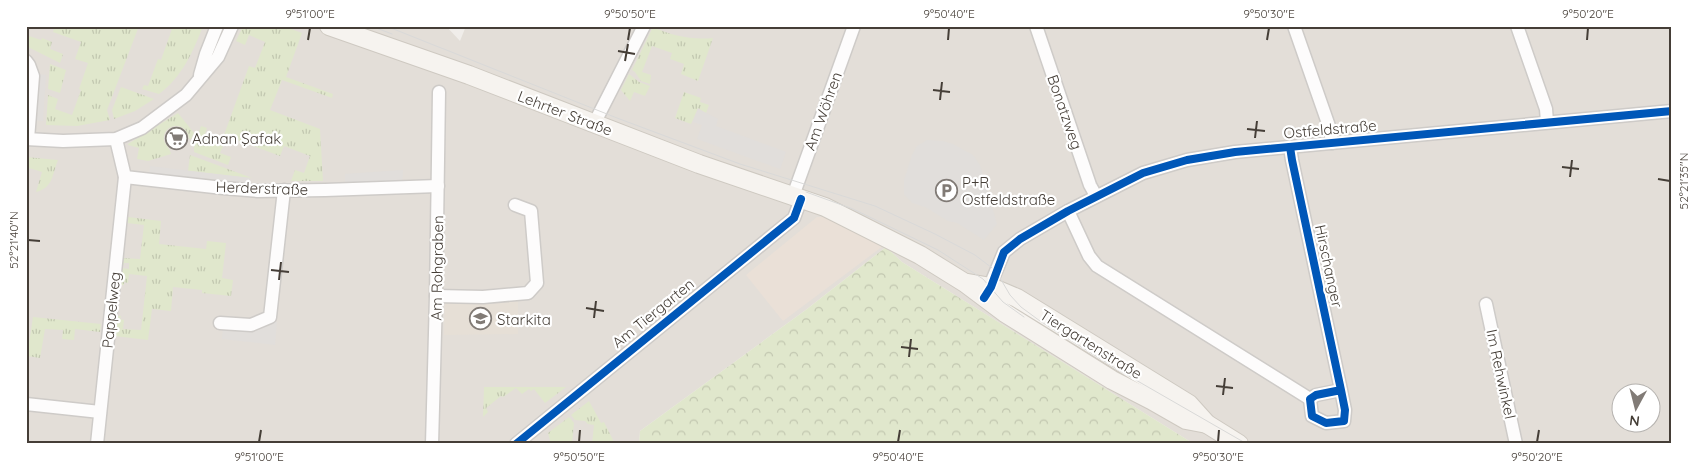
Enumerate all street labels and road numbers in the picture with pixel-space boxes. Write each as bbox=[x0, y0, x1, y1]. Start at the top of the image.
street label: Am Wöhren bbox=[800, 69, 846, 153]
street label: Bonatzweg bbox=[1043, 72, 1087, 152]
street label: Lehrter Straße bbox=[515, 86, 615, 140]
street label: Ostfeldstraße bbox=[1283, 115, 1377, 143]
street label: Herderstraße bbox=[215, 177, 309, 199]
street label: Am Rohgraben bbox=[427, 215, 447, 321]
street label: Hirschanger bbox=[1311, 223, 1347, 309]
street label: Pappelweg bbox=[98, 271, 124, 349]
street label: Am Tiergarten bbox=[608, 274, 698, 352]
street label: Tiergartenstraße bbox=[1036, 305, 1146, 383]
street label: Im Rehwinkel bbox=[1482, 327, 1520, 421]

